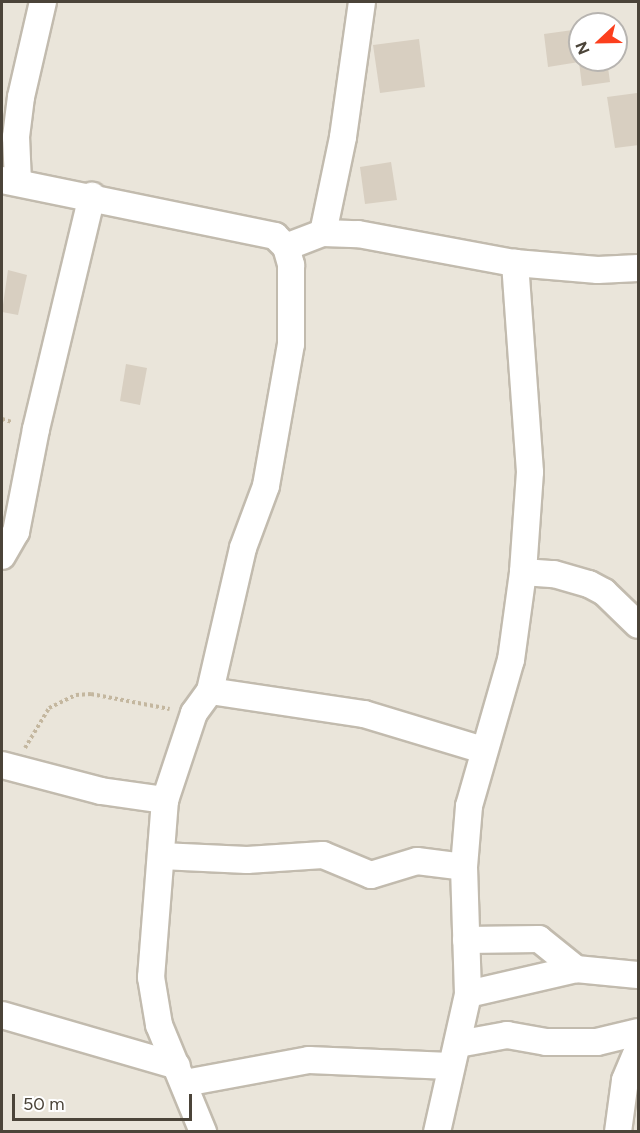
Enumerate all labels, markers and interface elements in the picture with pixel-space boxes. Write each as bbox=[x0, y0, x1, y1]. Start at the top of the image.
north arrow bbox=[568, 12, 628, 72]
text: N bbox=[572, 39, 594, 57]
scale bar bbox=[15, 1082, 195, 1120]
text: 50 m bbox=[23, 1093, 65, 1115]

